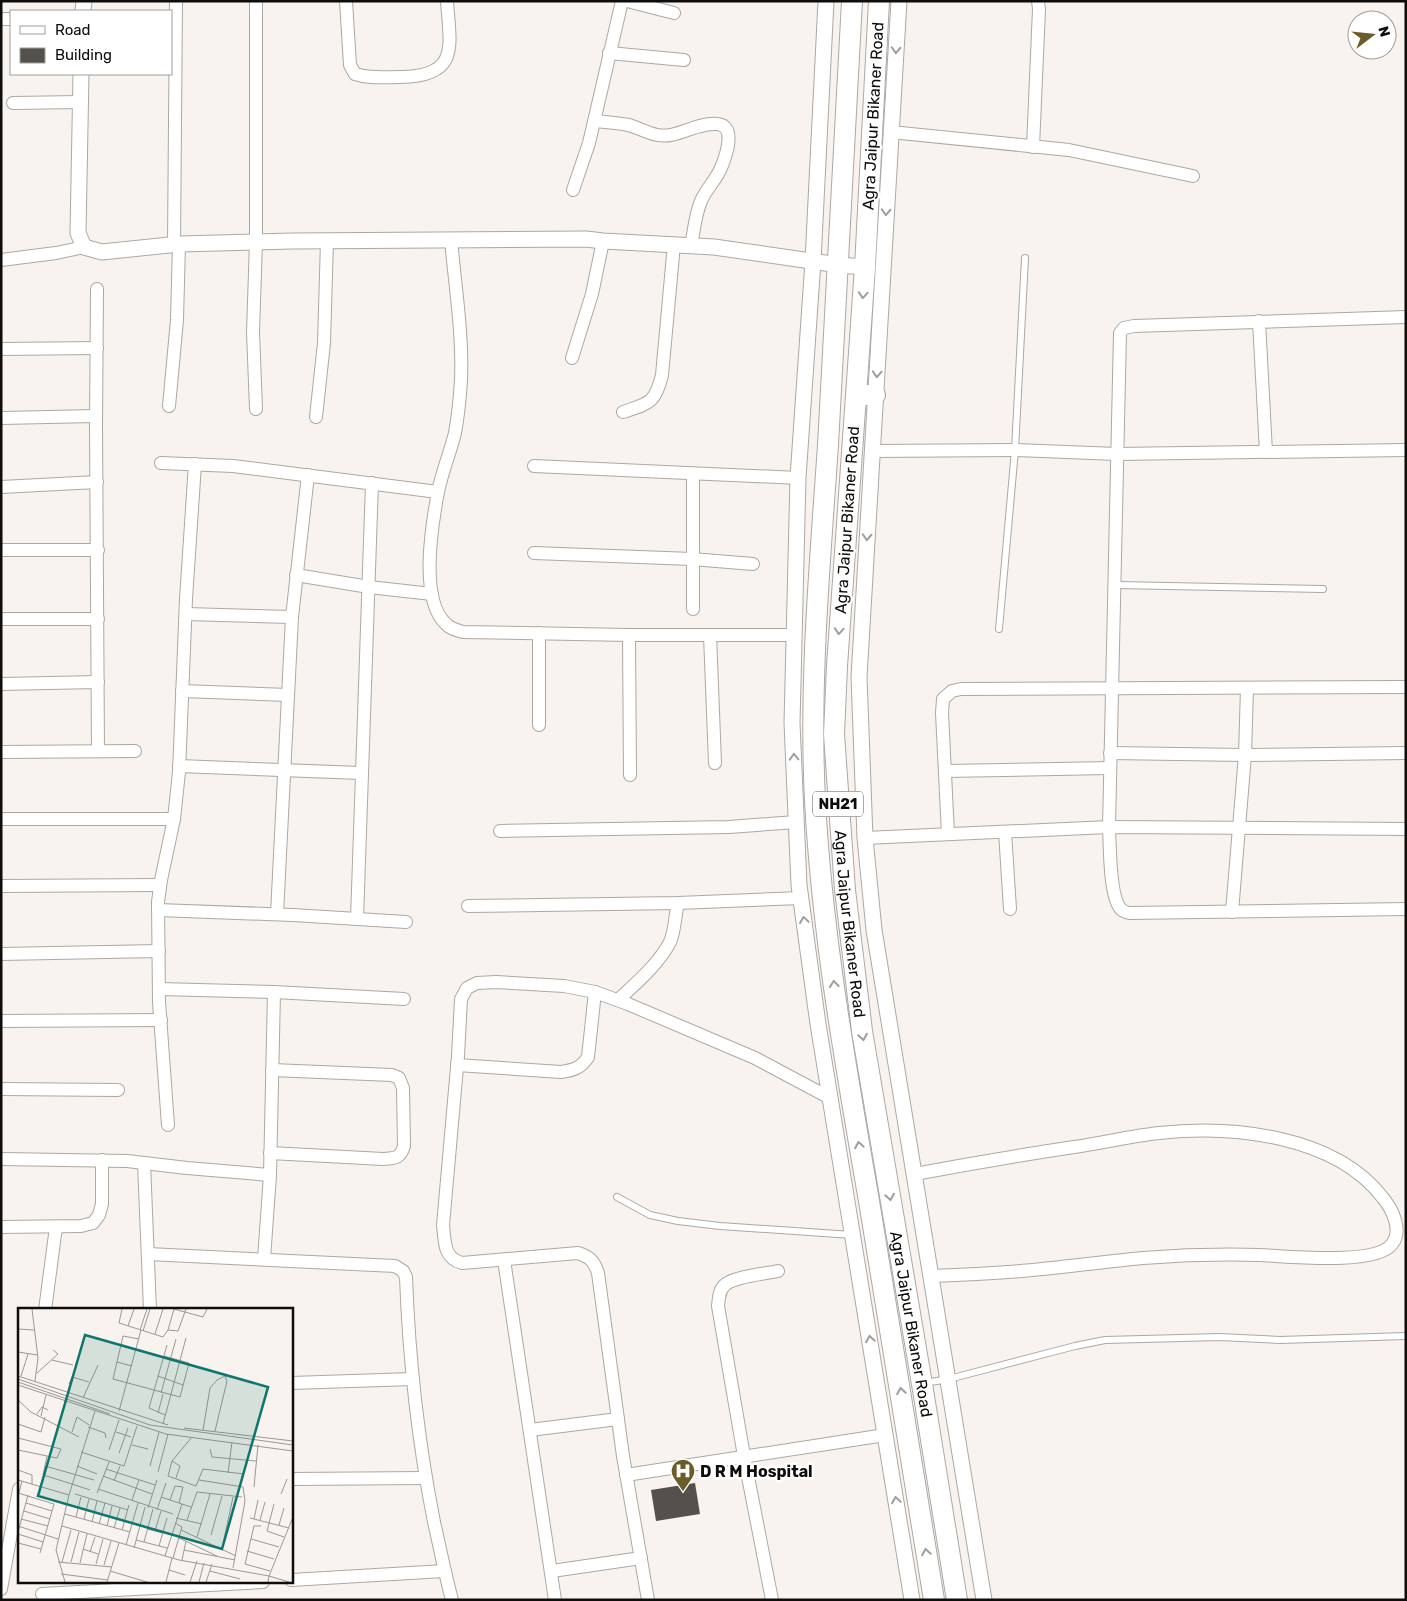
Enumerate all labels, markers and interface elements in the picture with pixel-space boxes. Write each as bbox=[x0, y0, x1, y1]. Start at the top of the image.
legend bbox=[10, 10, 172, 75]
north arrow bbox=[1347, 10, 1397, 60]
text: Road bbox=[55, 21, 91, 39]
street label: Agra Jaipur Bikaner Road bbox=[859, 22, 887, 210]
text: N bbox=[1374, 24, 1394, 39]
text: Building bbox=[55, 46, 112, 64]
one-way arrow bbox=[891, 46, 902, 54]
one-way arrow bbox=[881, 208, 892, 216]
one-way arrow bbox=[858, 291, 869, 299]
one-way arrow bbox=[871, 371, 882, 379]
street label: Agra Jaipur Bikaner Road bbox=[831, 425, 863, 615]
one-way arrow bbox=[862, 533, 873, 541]
one-way arrow bbox=[834, 627, 845, 635]
one-way arrow bbox=[788, 753, 799, 761]
road number: NH21 bbox=[813, 792, 863, 816]
street label: Agra Jaipur Bikaner Road bbox=[831, 830, 870, 1019]
one-way arrow bbox=[799, 915, 809, 924]
one-way arrow bbox=[829, 980, 840, 988]
one-way arrow bbox=[857, 1033, 868, 1041]
one-way arrow bbox=[855, 1140, 865, 1149]
one-way arrow bbox=[885, 1193, 895, 1202]
street label: Agra Jaipur Bikaner Road bbox=[887, 1230, 937, 1418]
inset map bbox=[18, 1308, 292, 1584]
one-way arrow bbox=[865, 1335, 875, 1344]
one-way arrow bbox=[896, 1387, 907, 1395]
hospital icon: D R M Hospital bbox=[670, 1458, 696, 1492]
place label: D R M Hospital bbox=[700, 1462, 813, 1481]
one-way arrow bbox=[891, 1495, 901, 1504]
one-way arrow bbox=[921, 1547, 932, 1555]

